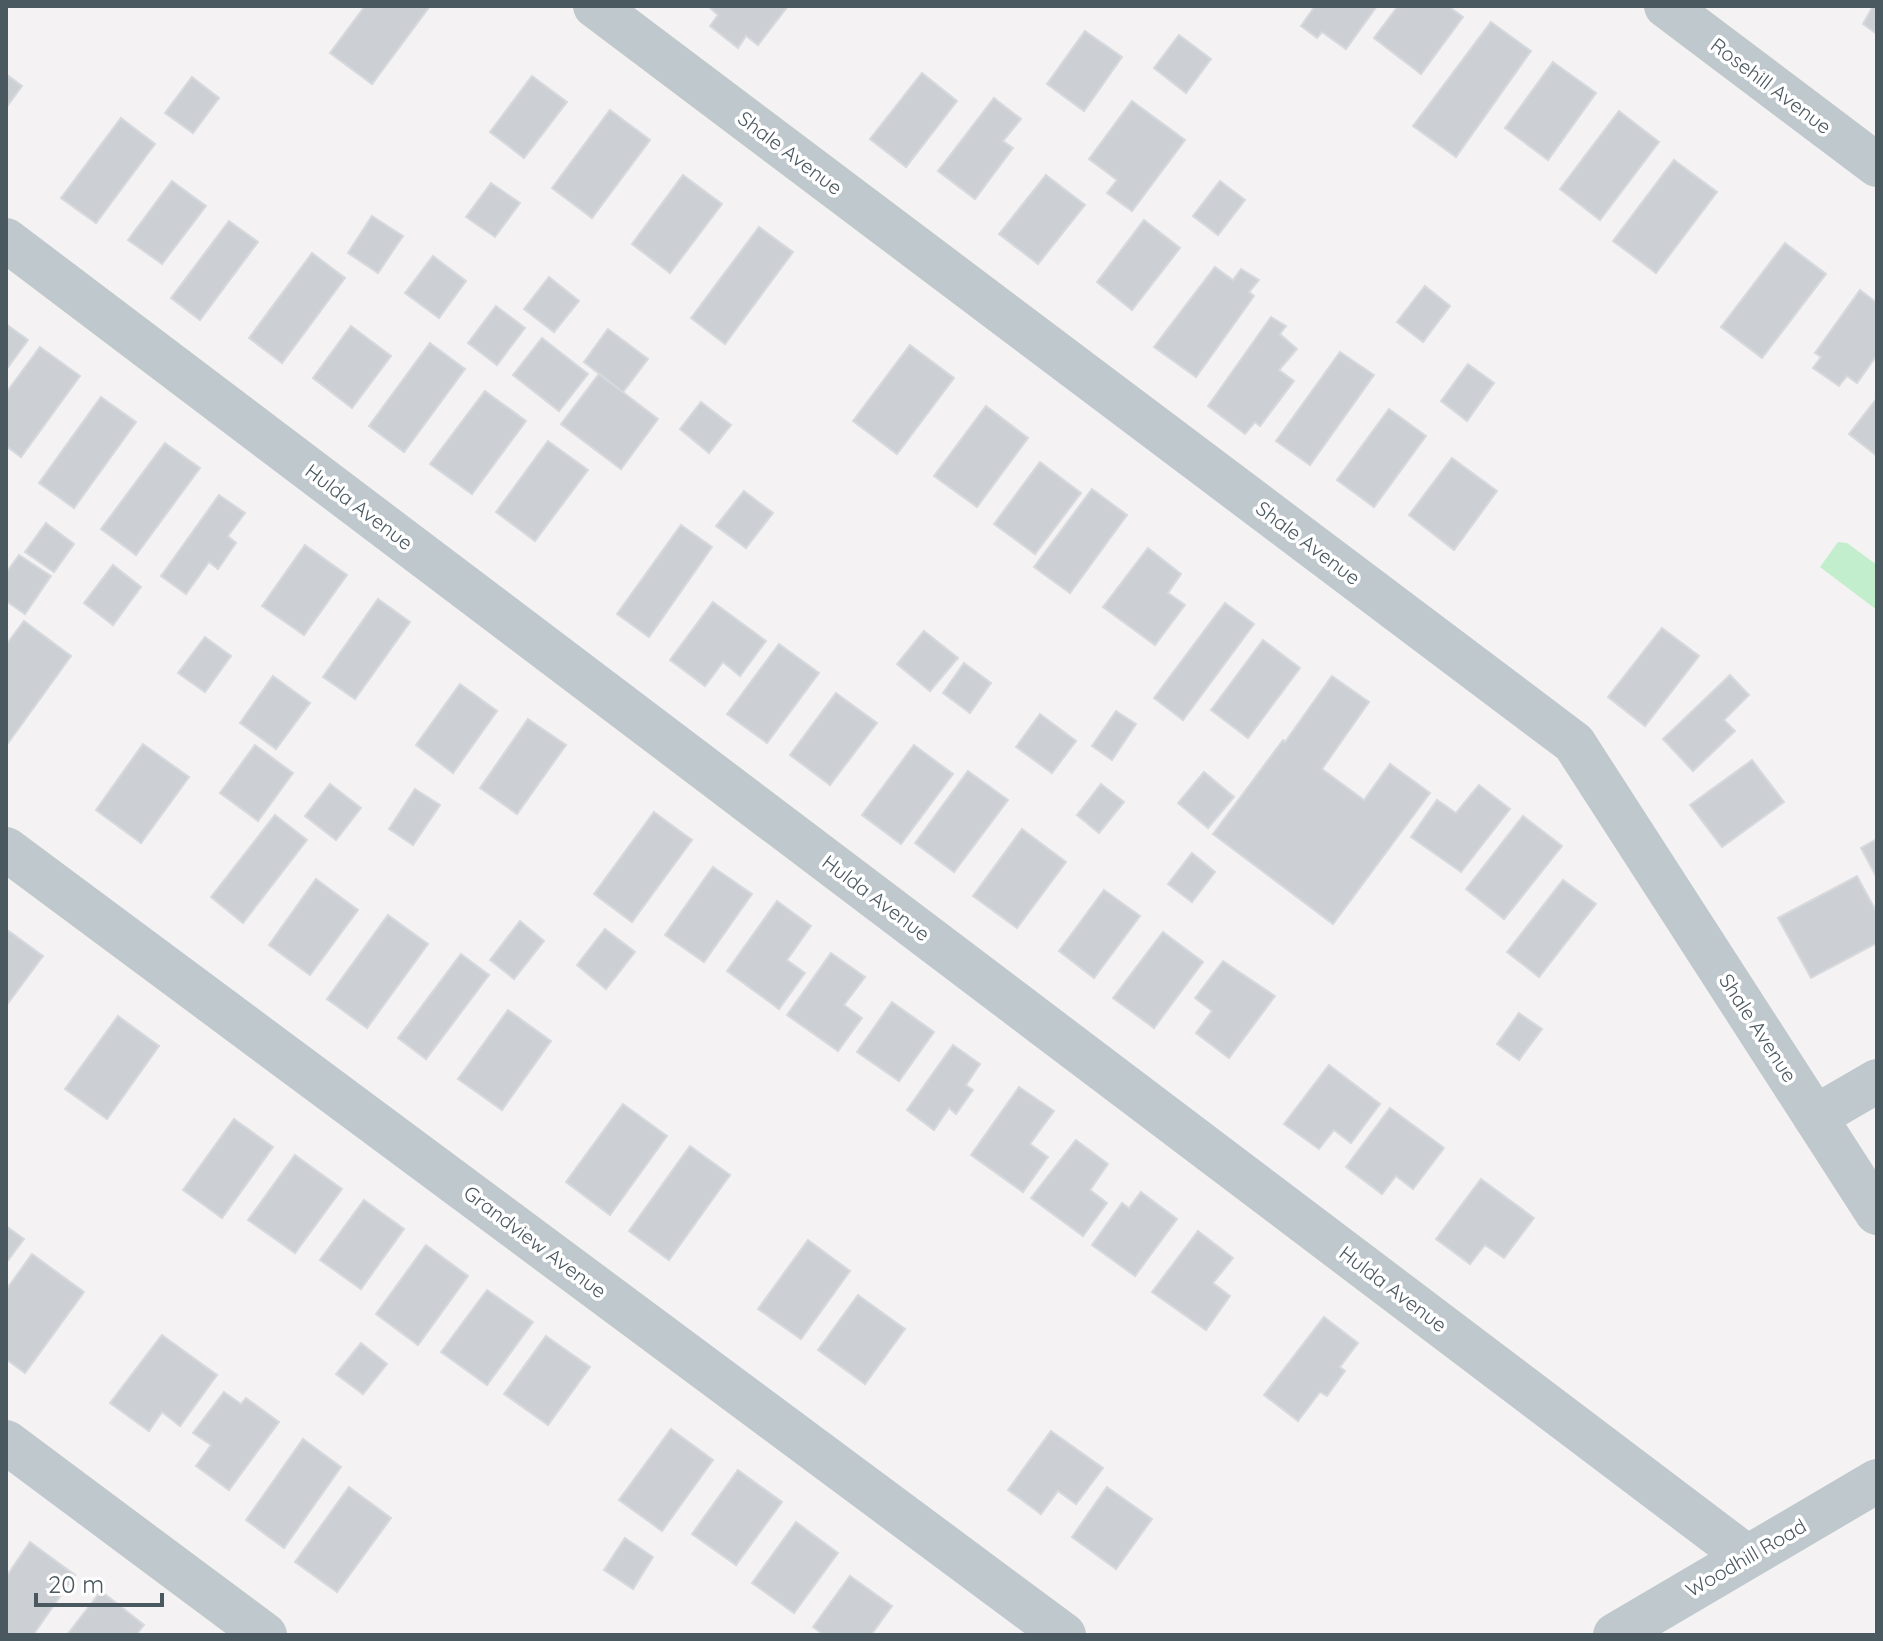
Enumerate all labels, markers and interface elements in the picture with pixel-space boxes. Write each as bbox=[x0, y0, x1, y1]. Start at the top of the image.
street label: Rosehill Avenue bbox=[1706, 32, 1837, 139]
street label: Shale Avenue bbox=[733, 105, 847, 200]
street label: Hulda Avenue bbox=[301, 458, 418, 555]
street label: Shale Avenue bbox=[1251, 495, 1365, 590]
street label: Hulda Avenue bbox=[818, 849, 935, 946]
street label: Shale Avenue bbox=[1714, 969, 1803, 1087]
street label: Grandview Avenue bbox=[459, 1180, 612, 1303]
street label: Hulda Avenue bbox=[1335, 1240, 1452, 1337]
street label: Woodhill Road bbox=[1681, 1513, 1811, 1602]
scale bar bbox=[36, 1557, 162, 1607]
text: 20 m bbox=[48, 1569, 104, 1599]

